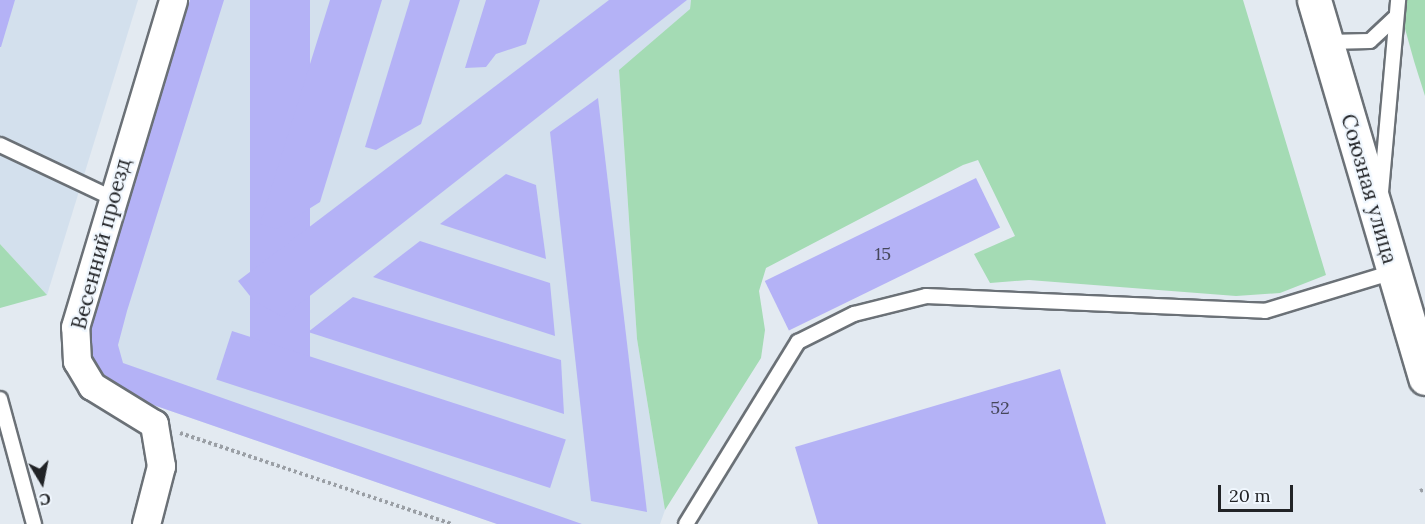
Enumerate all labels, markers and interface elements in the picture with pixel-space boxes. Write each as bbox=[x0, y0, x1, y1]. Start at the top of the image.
street label: Союзная улица bbox=[1336, 111, 1402, 267]
street label: Весенний проезд bbox=[66, 156, 136, 332]
house number: 15 bbox=[875, 243, 891, 265]
house number: 52 bbox=[990, 397, 1010, 419]
north arrow bbox=[12, 452, 72, 512]
scale bar bbox=[1221, 473, 1296, 511]
text: 20 m bbox=[1229, 484, 1271, 507]
text: С bbox=[38, 489, 52, 511]

